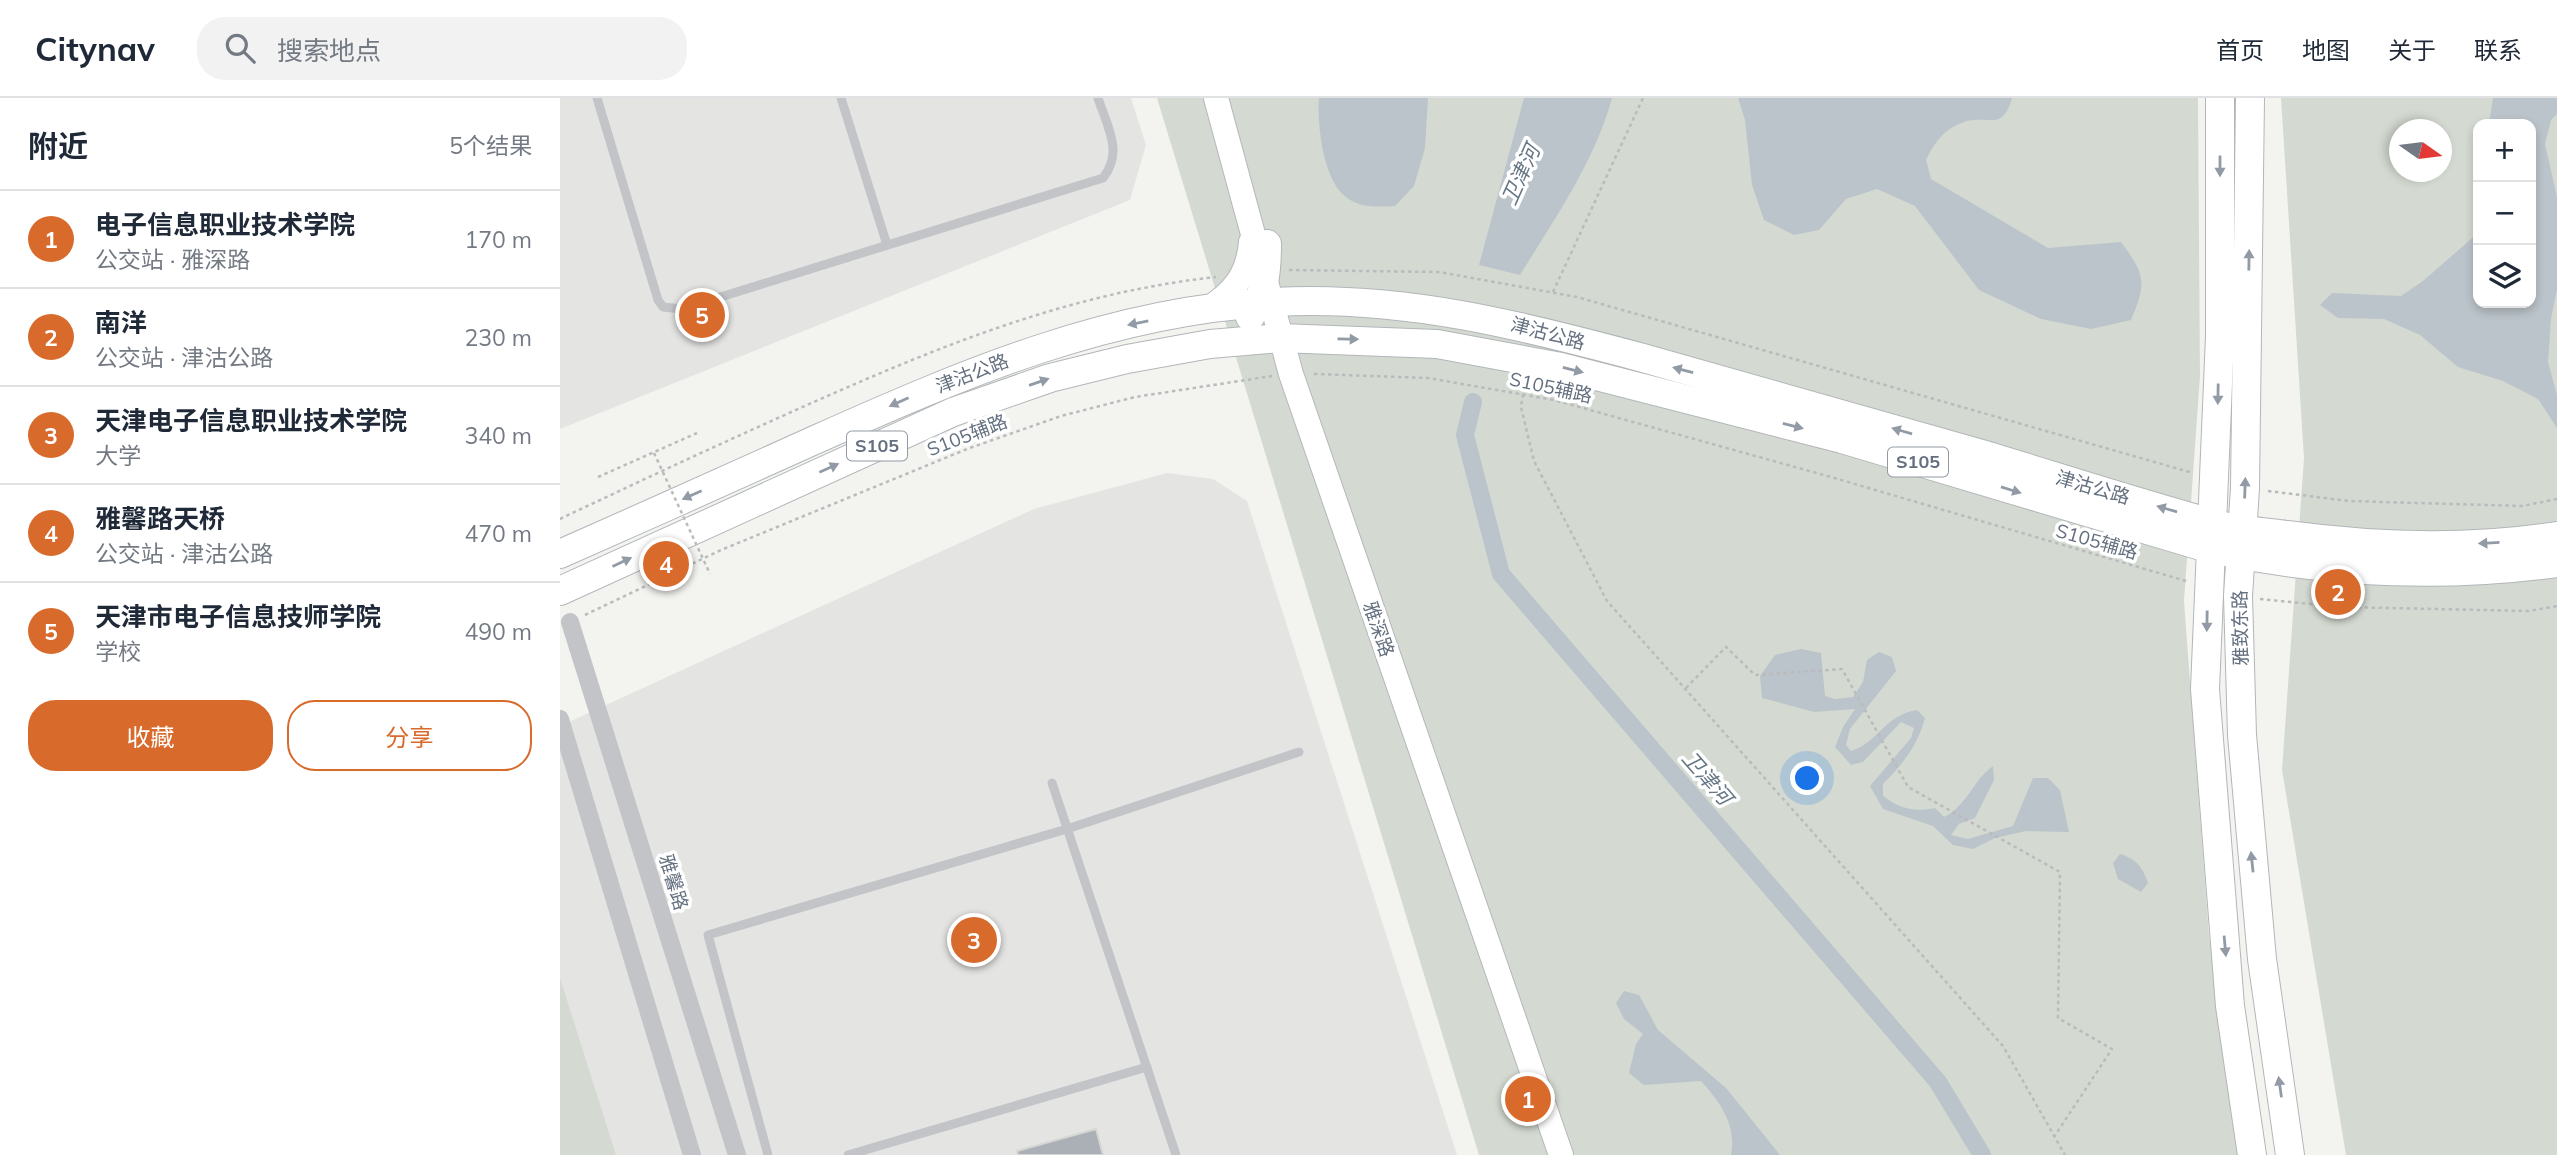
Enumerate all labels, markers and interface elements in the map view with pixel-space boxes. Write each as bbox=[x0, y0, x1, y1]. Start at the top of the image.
search box bbox=[197, 17, 687, 80]
text: Citynav bbox=[35, 28, 155, 69]
icon: search bbox=[221, 29, 259, 67]
text: 搜索地点 bbox=[277, 34, 381, 67]
text: 首页 bbox=[2216, 35, 2264, 65]
text: 地图 bbox=[2302, 35, 2350, 65]
text: 关于 bbox=[2388, 35, 2436, 65]
text: 联系 bbox=[2474, 35, 2522, 65]
north arrow bbox=[2389, 119, 2452, 182]
map controls bbox=[2473, 119, 2536, 308]
button: + bbox=[2473, 119, 2536, 182]
text: 附近 bbox=[28, 127, 88, 165]
text: 5个结果 bbox=[449, 131, 532, 160]
water label: 卫津河 bbox=[1495, 137, 1546, 209]
one-way arrow bbox=[2214, 155, 2226, 177]
button: − bbox=[2473, 182, 2536, 245]
text: 电子信息职业技术学院 bbox=[95, 208, 355, 241]
text: 1 bbox=[44, 225, 58, 254]
text: 170 m bbox=[464, 225, 532, 254]
text: 公交站 · 雅深路 bbox=[95, 245, 250, 274]
button: layers bbox=[2473, 245, 2536, 308]
one-way arrow bbox=[2243, 249, 2255, 271]
pin: 5 bbox=[679, 289, 725, 341]
text: 南洋 bbox=[95, 306, 147, 339]
street label: 津沽公路 bbox=[1508, 312, 1588, 354]
one-way arrow bbox=[1127, 318, 1149, 329]
text: 2 bbox=[44, 323, 58, 352]
text: 230 m bbox=[464, 323, 532, 352]
one-way arrow bbox=[1337, 333, 1359, 345]
text: 公交站 · 津沽公路 bbox=[95, 343, 273, 372]
street label: 津沽公路 bbox=[932, 348, 1012, 398]
one-way arrow bbox=[1672, 364, 1693, 374]
one-way arrow bbox=[1562, 365, 1584, 376]
street label: S105辅路 bbox=[1507, 367, 1595, 407]
one-way arrow bbox=[1029, 376, 1050, 387]
one-way arrow bbox=[2213, 383, 2224, 405]
one-way arrow bbox=[889, 397, 910, 408]
text: 天津电子信息职业技术学院 bbox=[95, 404, 407, 437]
street label: S105辅路 bbox=[923, 409, 1011, 461]
text: 3 bbox=[44, 421, 58, 450]
text: 340 m bbox=[464, 421, 532, 450]
one-way arrow bbox=[1782, 421, 1804, 432]
one-way arrow bbox=[1892, 426, 1913, 436]
road number: S105 bbox=[847, 432, 907, 460]
text: 大学 bbox=[95, 441, 141, 470]
road number: S105 bbox=[1888, 448, 1948, 476]
one-way arrow bbox=[818, 462, 839, 473]
street label: 津沽公路 bbox=[2053, 465, 2133, 509]
one-way arrow bbox=[2239, 477, 2250, 499]
one-way arrow bbox=[2001, 485, 2022, 495]
one-way arrow bbox=[681, 490, 702, 501]
text: 雅馨路天桥 bbox=[95, 502, 225, 535]
one-way arrow bbox=[2157, 504, 2178, 514]
street label: S105辅路 bbox=[2053, 518, 2141, 564]
text: 4 bbox=[44, 519, 58, 548]
text: 470 m bbox=[464, 519, 532, 548]
pin: 4 bbox=[643, 538, 689, 590]
one-way arrow bbox=[2478, 538, 2500, 549]
text: 公交站 · 津沽公路 bbox=[95, 539, 273, 568]
one-way arrow bbox=[612, 557, 632, 568]
pin: 2 bbox=[2315, 566, 2361, 618]
street label: 雅致东路 bbox=[2227, 590, 2253, 666]
street label: 雅深路 bbox=[1358, 598, 1400, 660]
text: 天津市电子信息技师学院 bbox=[95, 600, 381, 633]
one-way arrow bbox=[2201, 610, 2213, 632]
text: 5 bbox=[44, 617, 58, 646]
text: 490 m bbox=[464, 617, 532, 646]
text: 学校 bbox=[95, 637, 141, 666]
button: 收藏 bbox=[28, 700, 273, 771]
button: 分享 bbox=[287, 700, 532, 771]
water label: 卫津河 bbox=[1677, 745, 1741, 813]
your location bbox=[1790, 761, 1824, 795]
street label: 雅馨路 bbox=[654, 851, 694, 913]
one-way arrow bbox=[2246, 851, 2257, 873]
pin: 3 bbox=[951, 914, 997, 966]
one-way arrow bbox=[2220, 935, 2231, 957]
pin: 1 bbox=[1505, 1073, 1551, 1125]
one-way arrow bbox=[2275, 1076, 2286, 1098]

